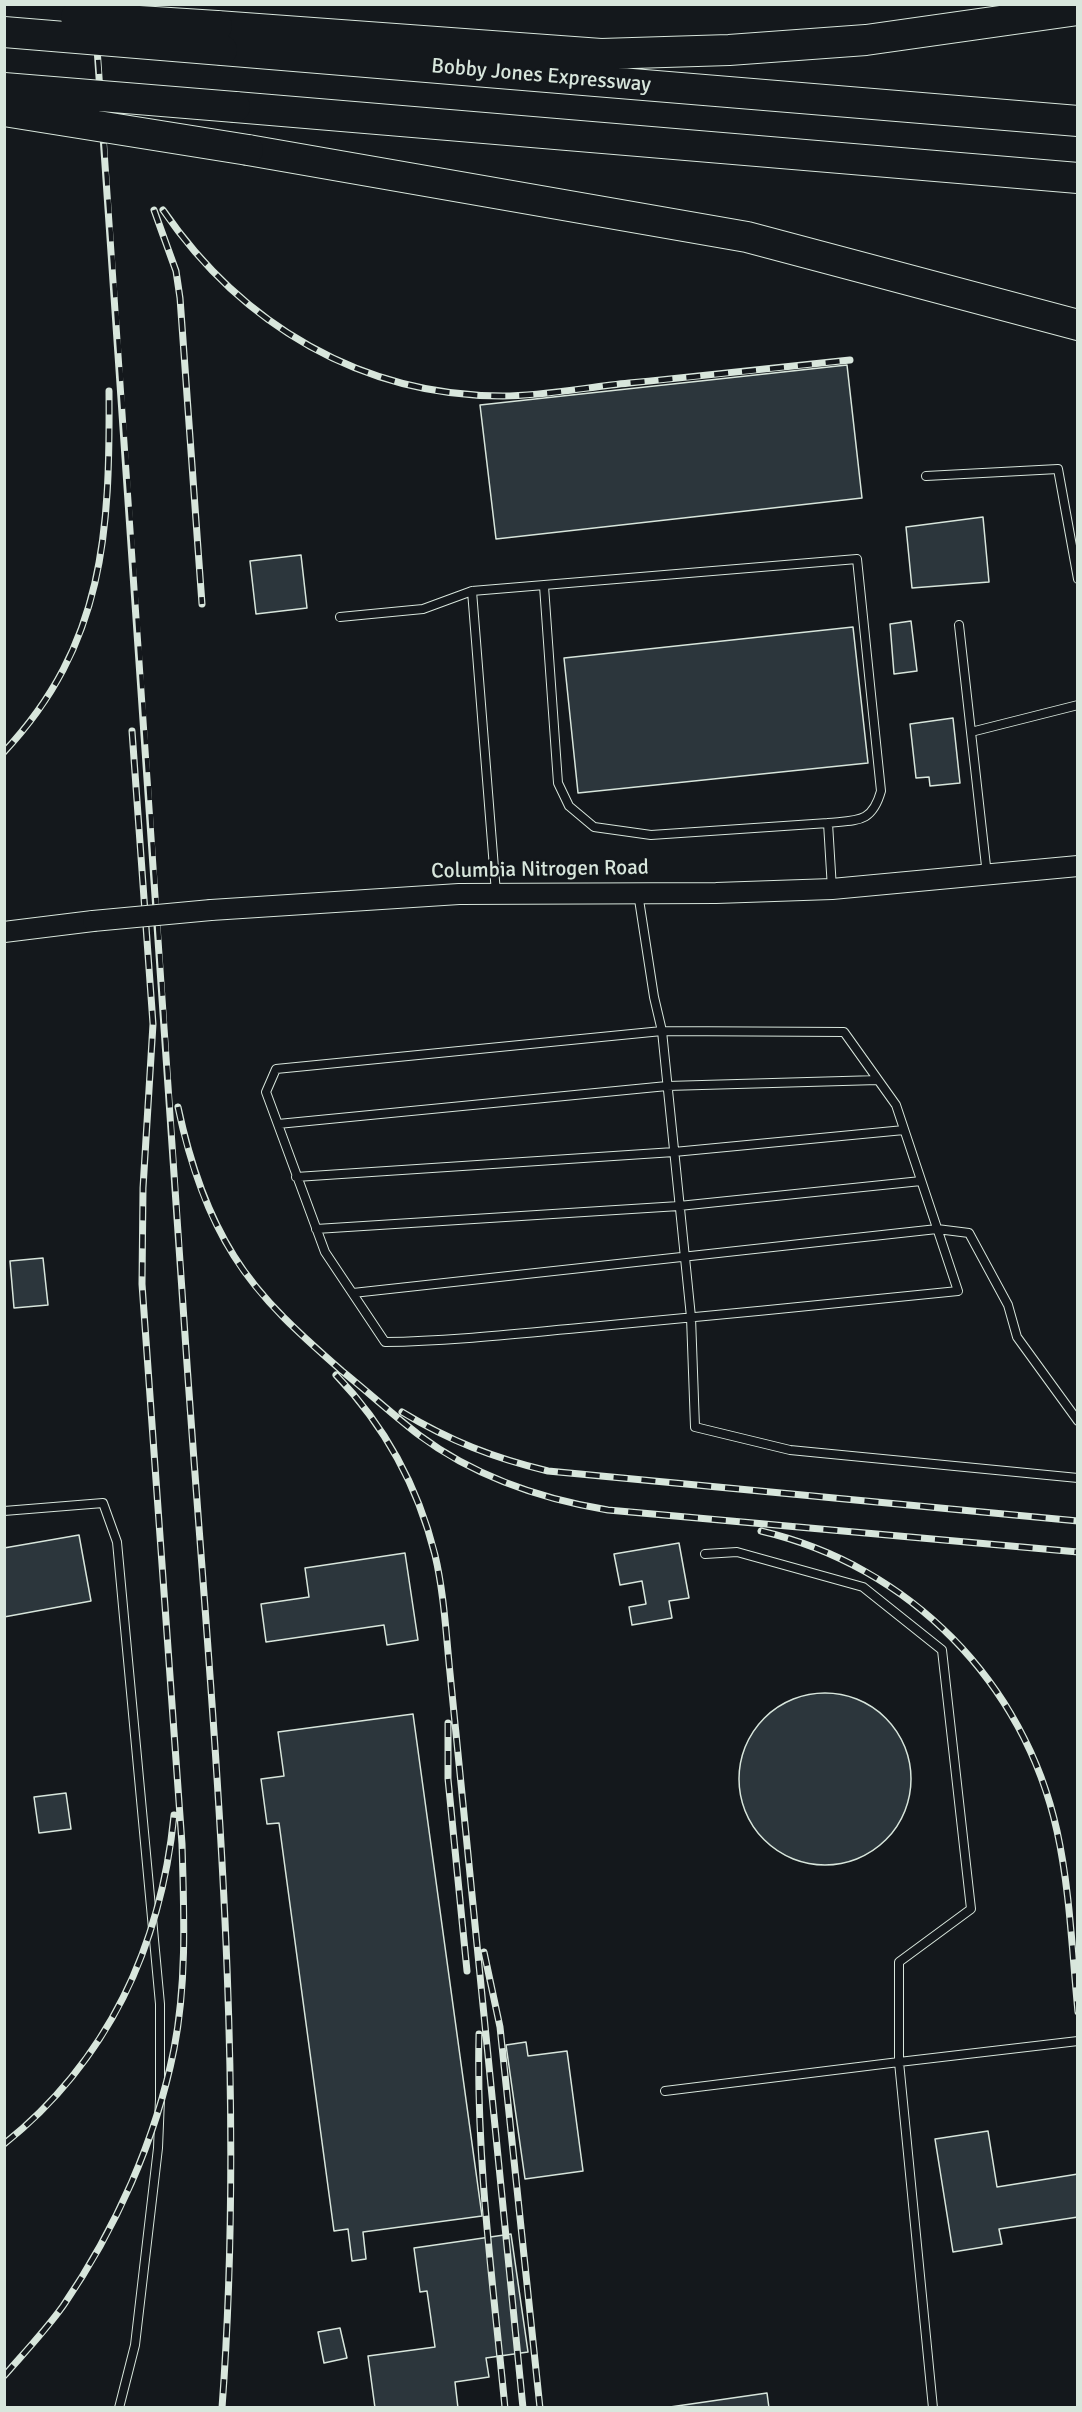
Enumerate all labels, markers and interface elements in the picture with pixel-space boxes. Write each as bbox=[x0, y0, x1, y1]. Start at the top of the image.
street label: Bobby Jones Expressway bbox=[430, 54, 652, 98]
street label: Columbia Nitrogen Road bbox=[431, 856, 649, 884]

